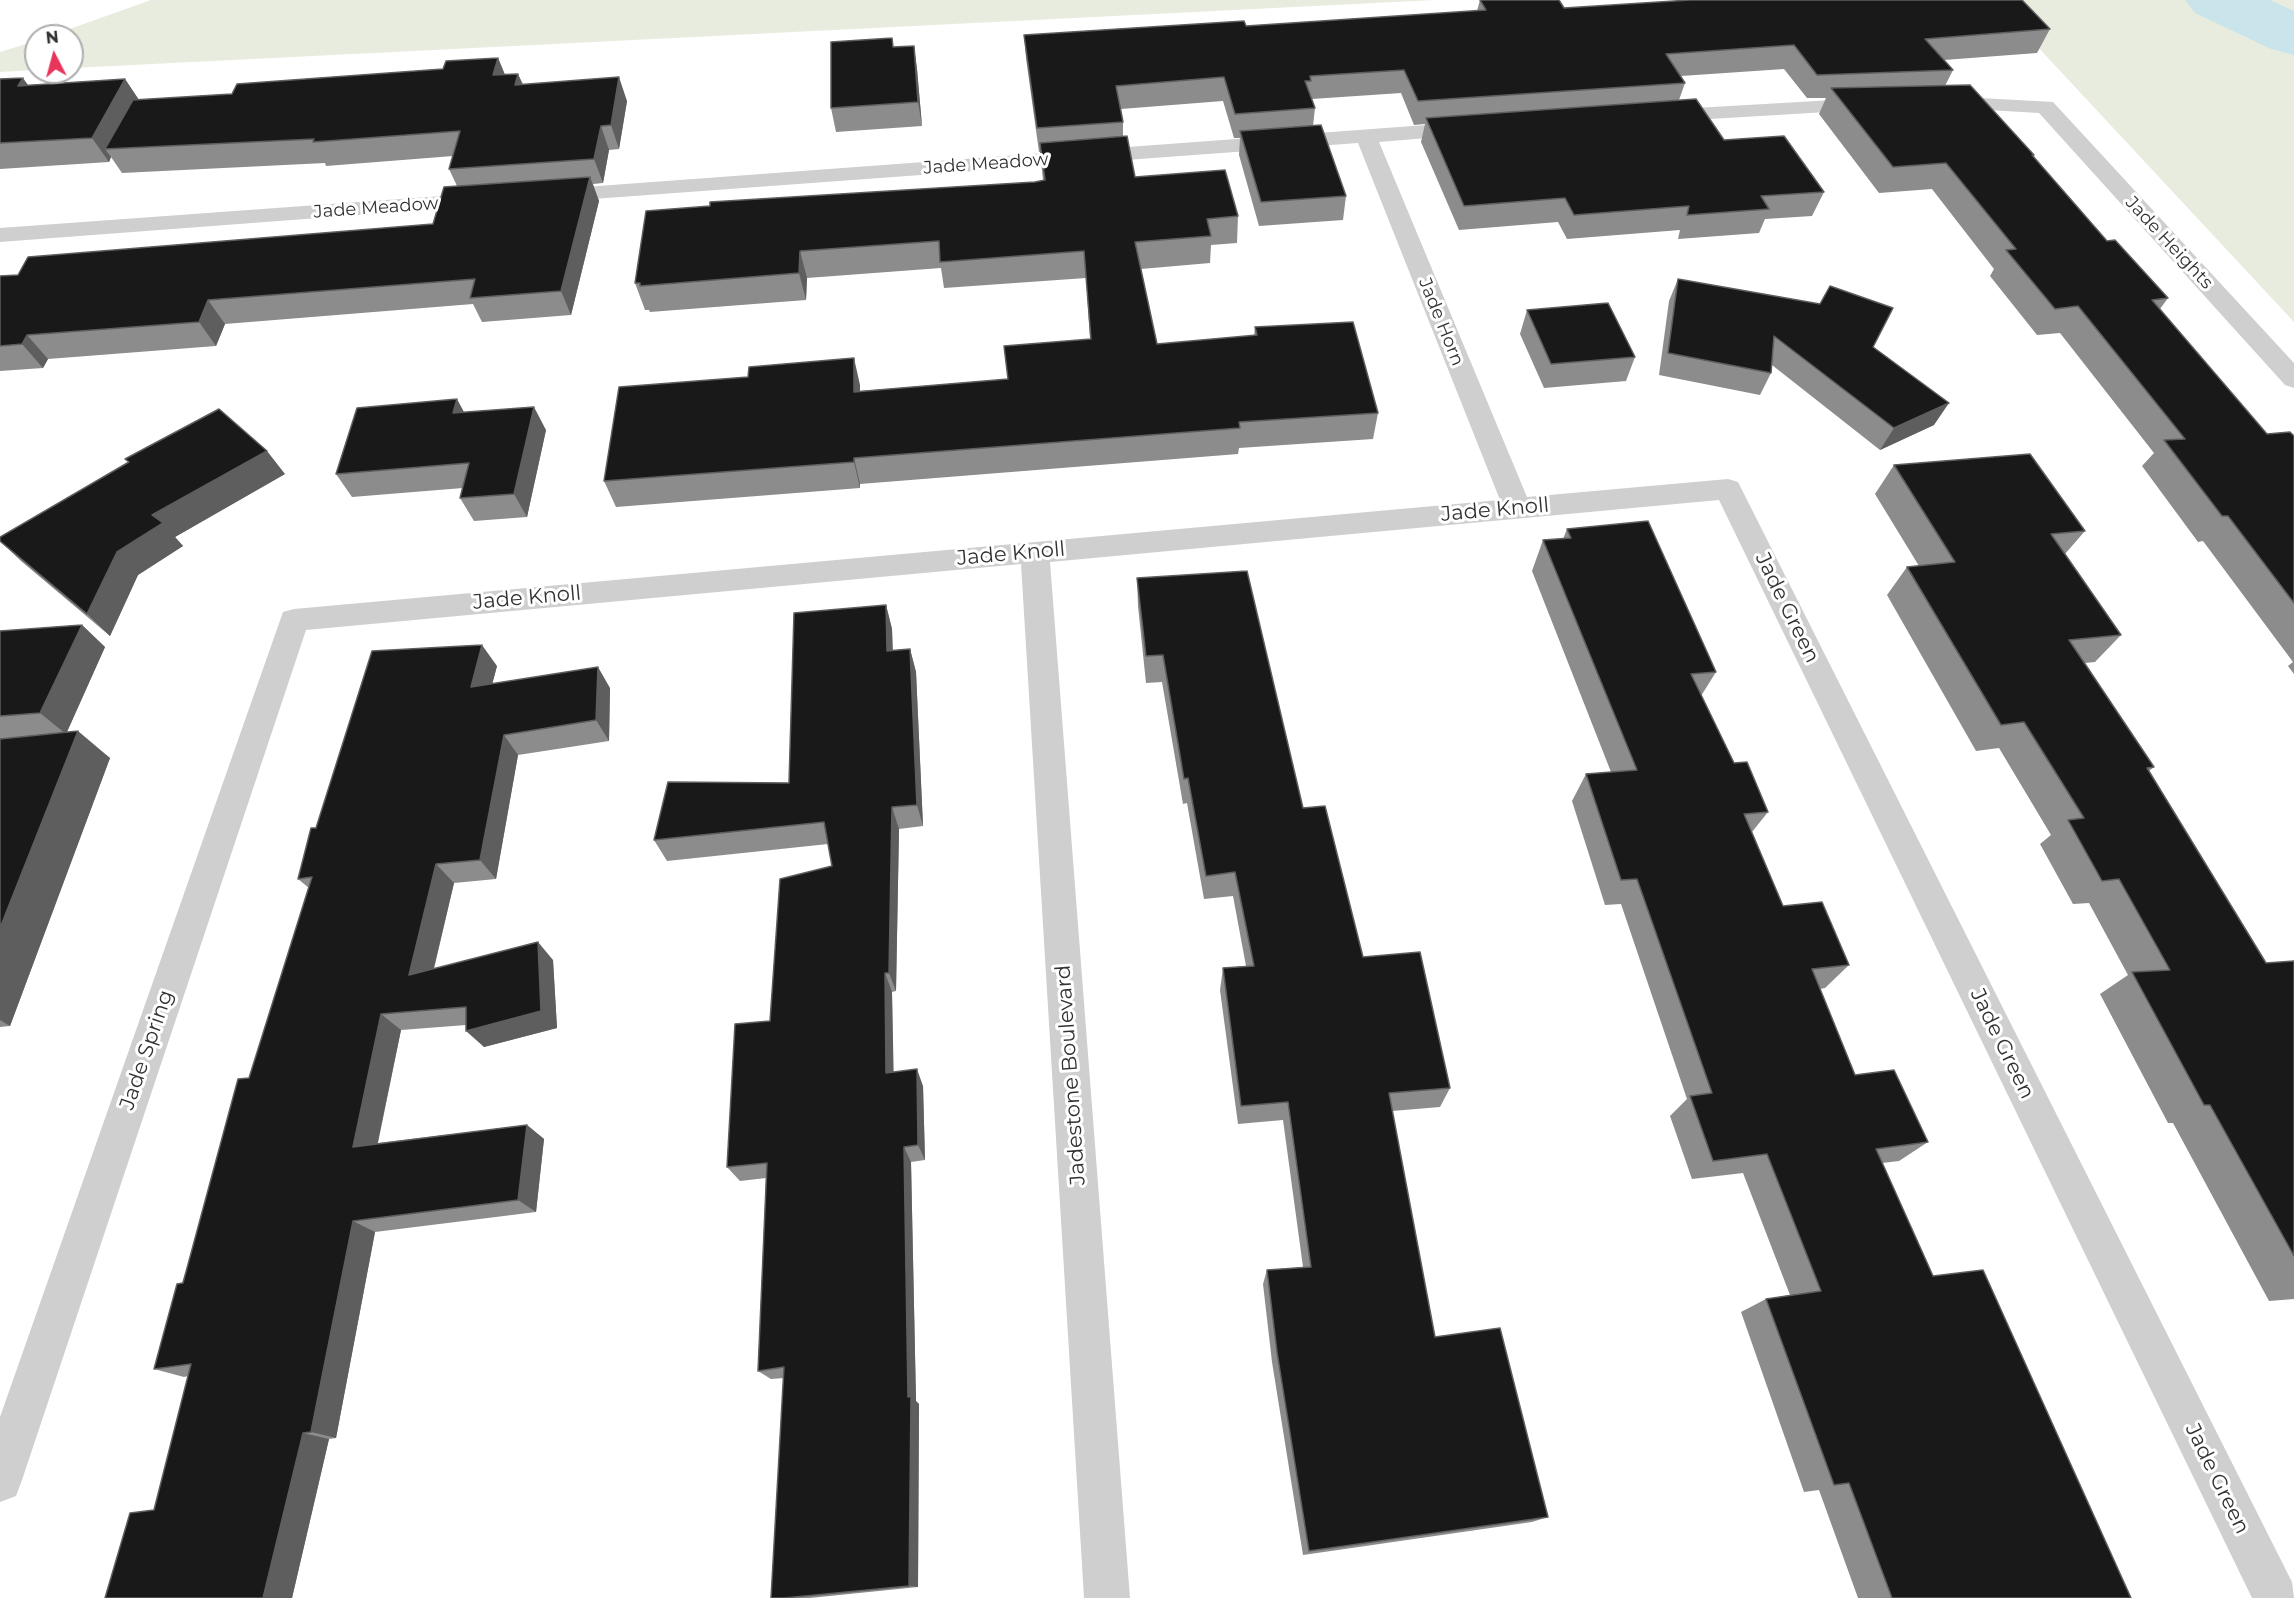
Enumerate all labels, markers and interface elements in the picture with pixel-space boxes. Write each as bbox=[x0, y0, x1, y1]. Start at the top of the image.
north arrow bbox=[24, 24, 84, 84]
text: N bbox=[45, 27, 60, 48]
street label: Jade Meadow bbox=[923, 149, 1049, 179]
street label: Jade Heights bbox=[2121, 192, 2217, 294]
street label: Jade Meadow bbox=[313, 193, 439, 223]
street label: Jade Horn bbox=[1414, 275, 1468, 369]
street label: Jade Knoll bbox=[1440, 493, 1550, 527]
street label: Jade Knoll bbox=[956, 537, 1066, 571]
street label: Jade Green bbox=[1750, 549, 1824, 667]
street label: Jade Knoll bbox=[472, 581, 582, 615]
street label: Jadestone Boulevard bbox=[1051, 964, 1091, 1186]
street label: Jade Green bbox=[1965, 985, 2039, 1103]
street label: Jade Spring bbox=[115, 987, 179, 1113]
street label: Jade Green bbox=[2180, 1420, 2254, 1538]

